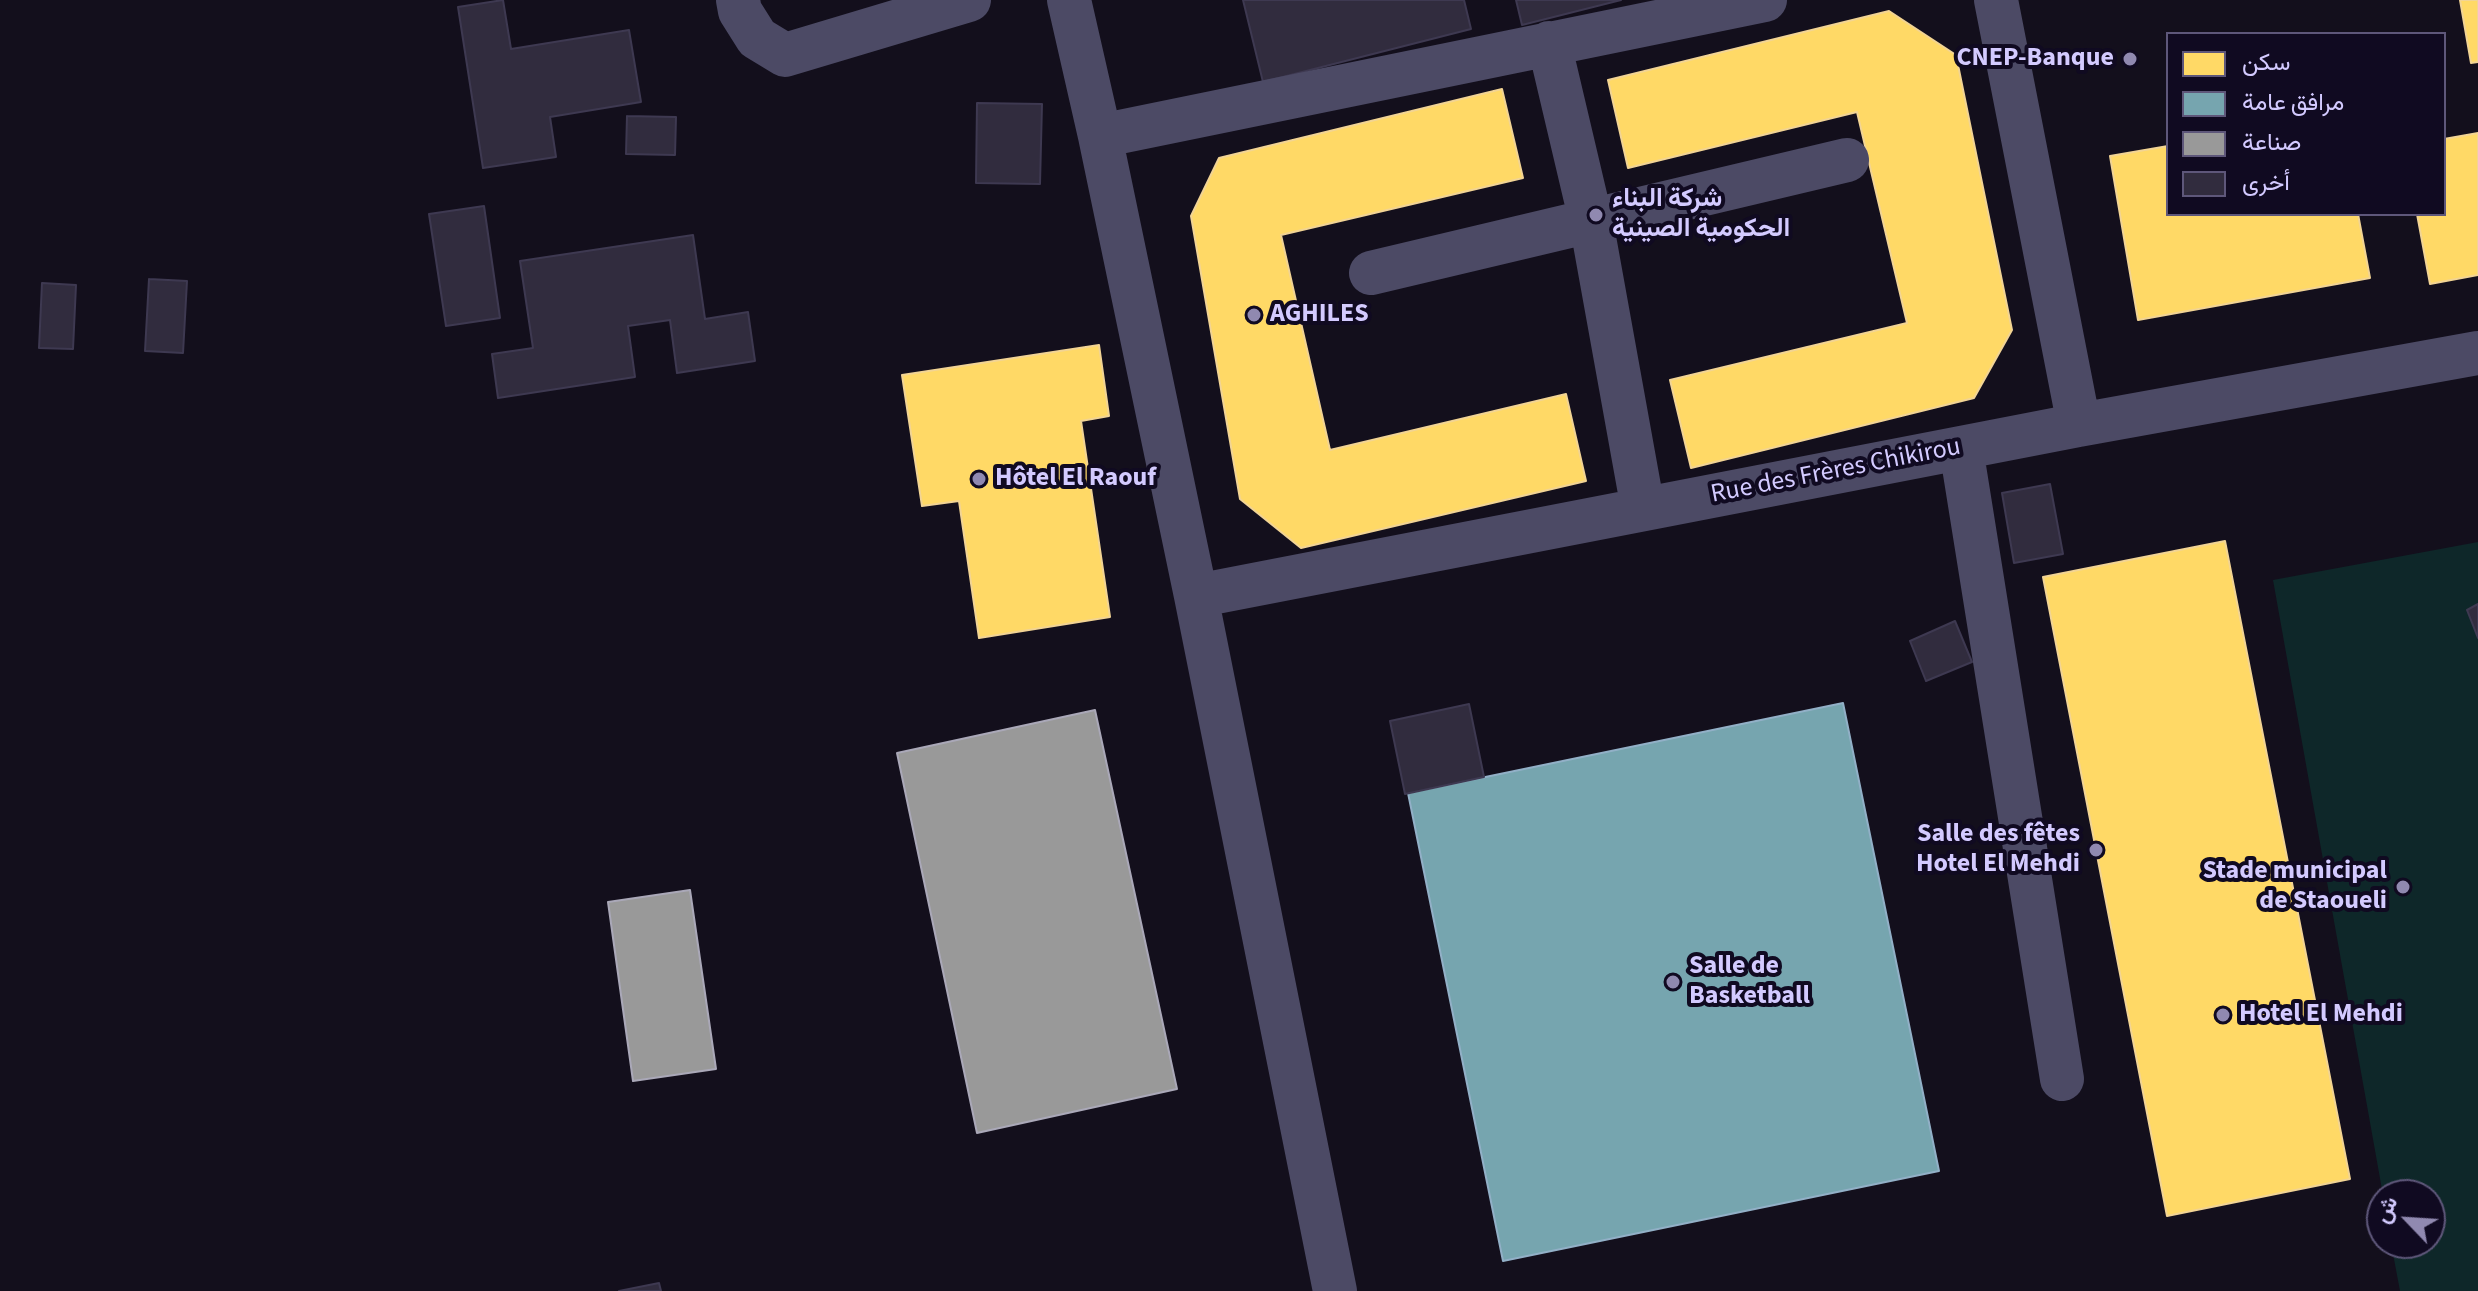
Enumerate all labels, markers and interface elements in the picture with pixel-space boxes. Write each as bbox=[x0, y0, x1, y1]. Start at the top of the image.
legend bbox=[2166, 32, 2446, 216]
place label: CNEP-Banque bbox=[1956, 43, 2114, 75]
text: سكن bbox=[2242, 45, 2291, 80]
marker: CNEP-Banque bbox=[2121, 50, 2139, 68]
text: مرافق عامة bbox=[2242, 85, 2344, 120]
text: صناعة bbox=[2242, 125, 2301, 160]
text: أخرى bbox=[2242, 165, 2290, 200]
place label: شركة البناء الحكومية الصينية bbox=[1612, 184, 1790, 246]
marker: شركة البناء الحكومية الصينية bbox=[1587, 206, 1605, 224]
place label: AGHILES bbox=[1270, 299, 1369, 331]
marker: AGHILES bbox=[1245, 306, 1263, 324]
street label: Rue des Frères Chikirou bbox=[1708, 432, 1964, 512]
place label: Hôtel El Raouf bbox=[995, 463, 1156, 495]
marker: Hôtel El Raouf bbox=[970, 470, 988, 488]
place label: Salle des fêtes Hotel El Mehdi bbox=[1916, 819, 2080, 880]
marker: Salle des fêtes Hotel El Mehdi bbox=[2087, 841, 2105, 859]
place label: Stade municipal de Staoueli bbox=[2202, 856, 2387, 918]
marker: Stade municipal de Staoueli bbox=[2394, 878, 2412, 896]
place label: Salle de Basketball bbox=[1689, 951, 1810, 1012]
marker: Salle de Basketball bbox=[1664, 973, 1682, 991]
place label: Hotel El Mehdi bbox=[2239, 999, 2403, 1031]
marker: Hotel El Mehdi bbox=[2214, 1006, 2232, 1024]
north arrow bbox=[2366, 1179, 2446, 1259]
text: ش bbox=[2366, 1191, 2406, 1228]

